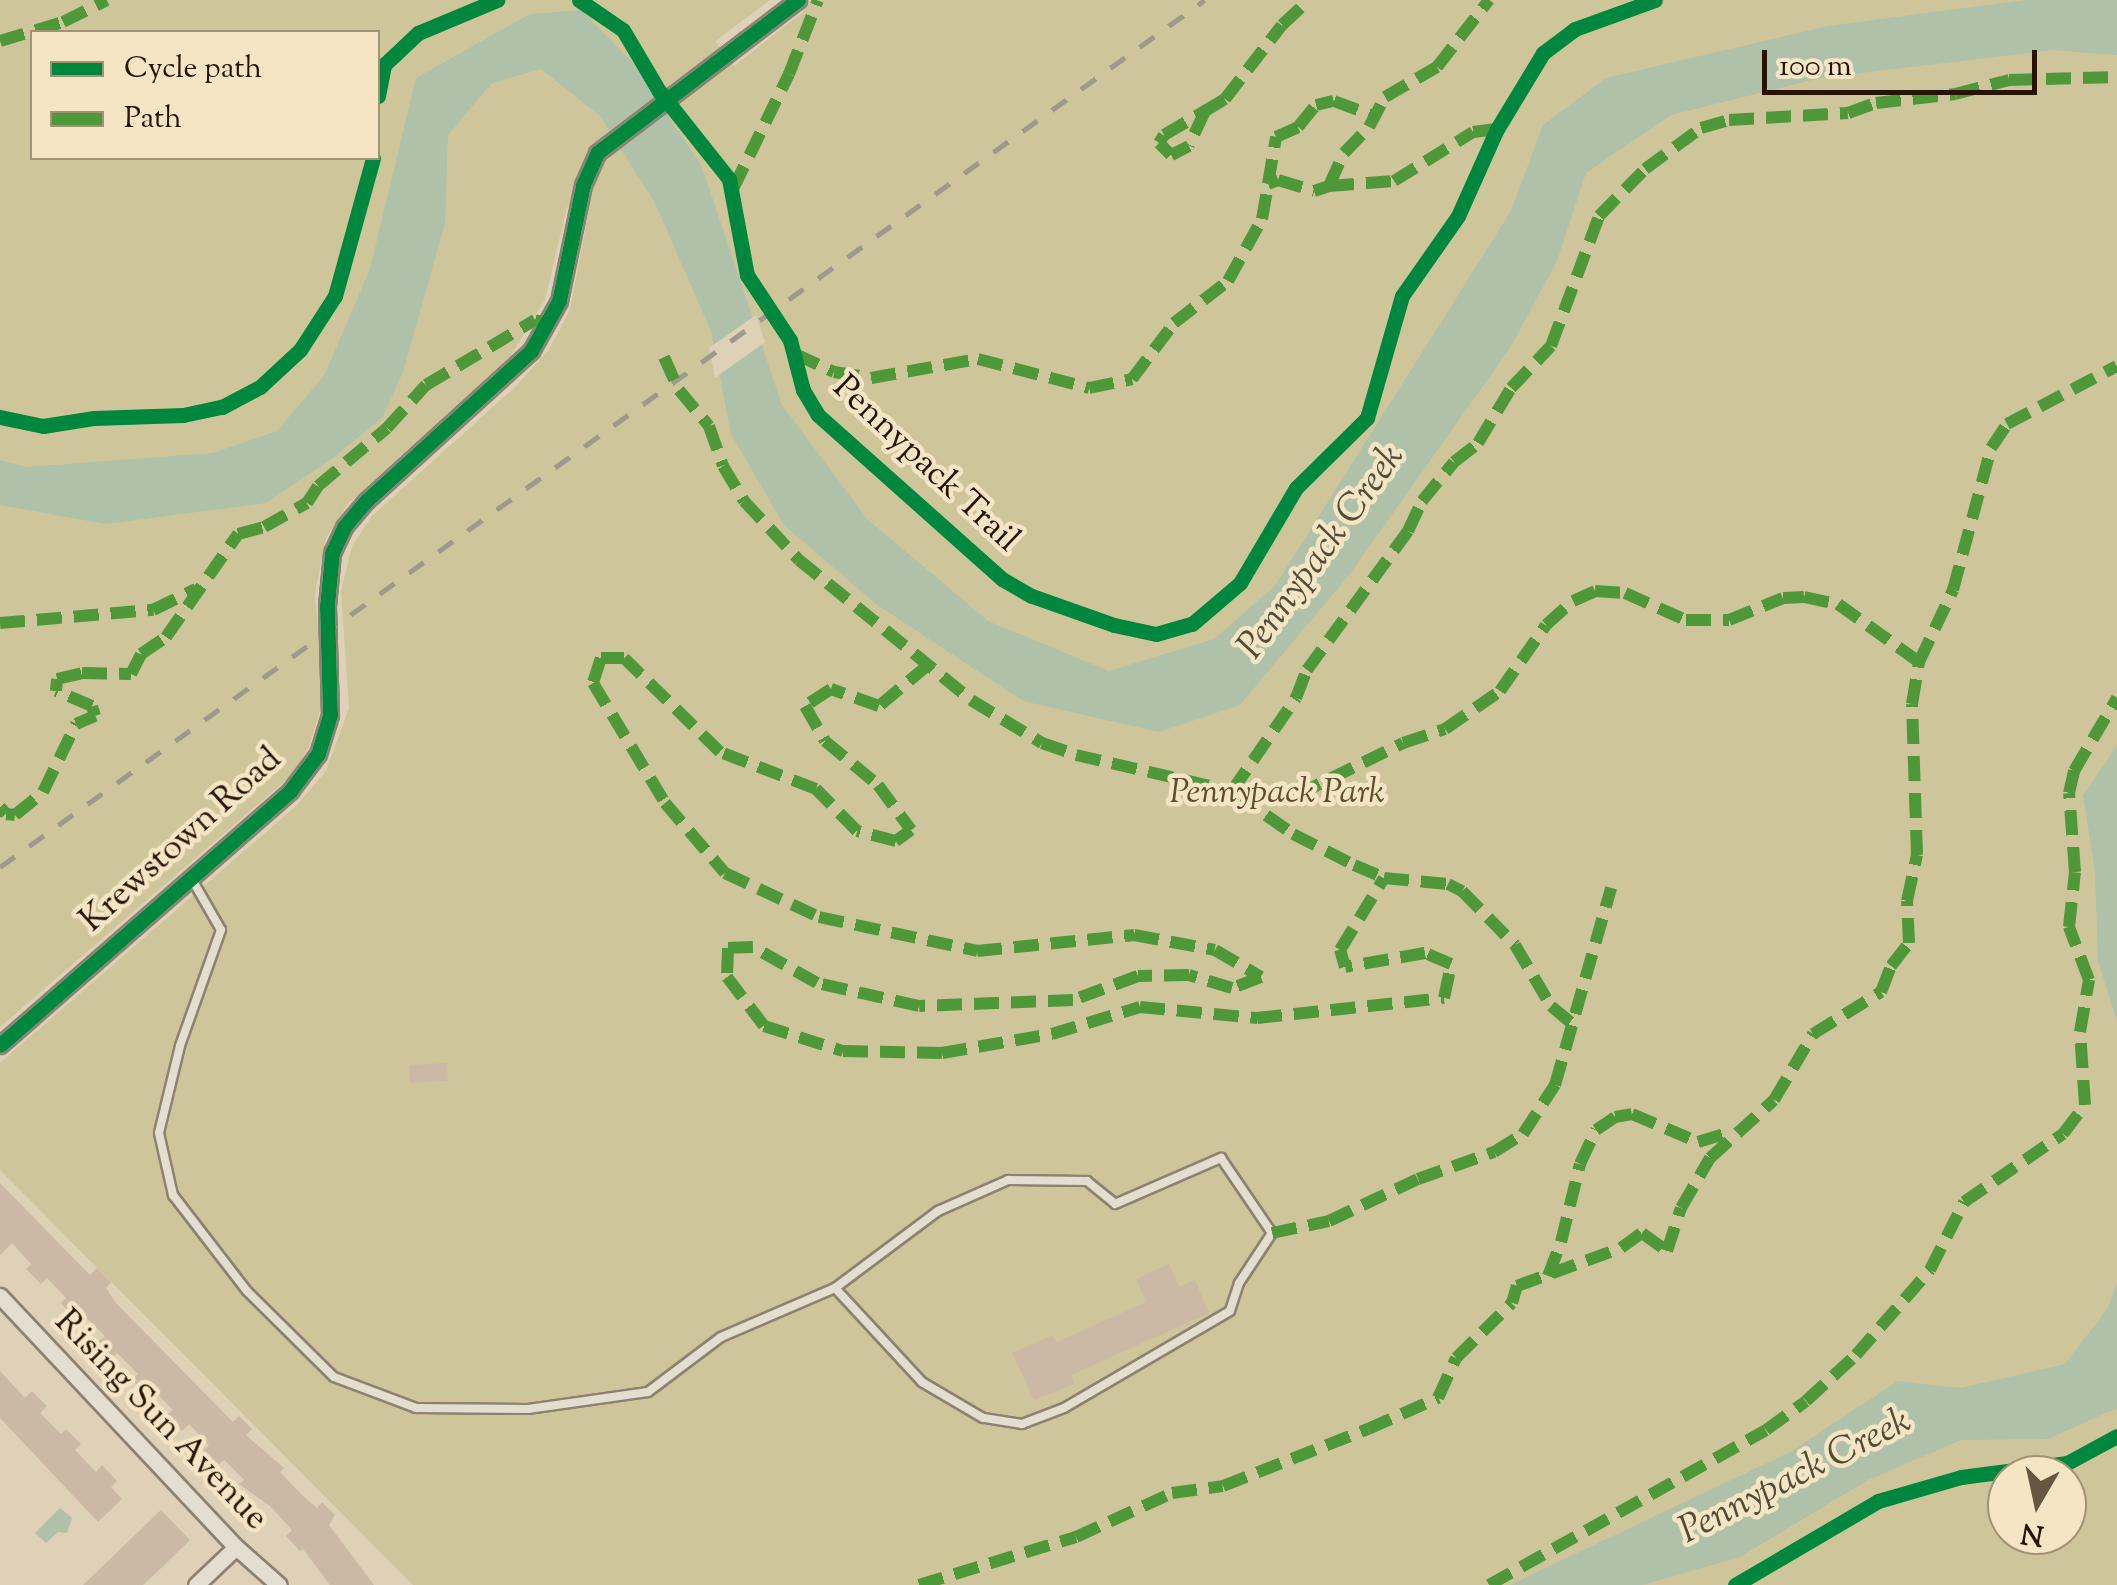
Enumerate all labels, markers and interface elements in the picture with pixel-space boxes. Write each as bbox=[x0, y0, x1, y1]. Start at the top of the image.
legend bbox=[30, 30, 380, 160]
scale bar bbox=[1767, 30, 2042, 92]
text: 100 m bbox=[1779, 46, 1852, 89]
text: Cycle path bbox=[124, 48, 262, 91]
text: Path bbox=[124, 98, 182, 141]
street label: Pennypack Trail bbox=[823, 368, 1027, 562]
water label: Pennypack Creek bbox=[1230, 437, 1416, 669]
street label: Krewstown Road bbox=[73, 740, 291, 942]
park label: Pennypack Park bbox=[1169, 773, 1385, 815]
street label: Rising Sun Avenue bbox=[44, 1302, 276, 1540]
water label: Pennypack Creek bbox=[1673, 1400, 1919, 1556]
north arrow bbox=[1987, 1455, 2087, 1555]
text: N bbox=[2018, 1511, 2047, 1554]

